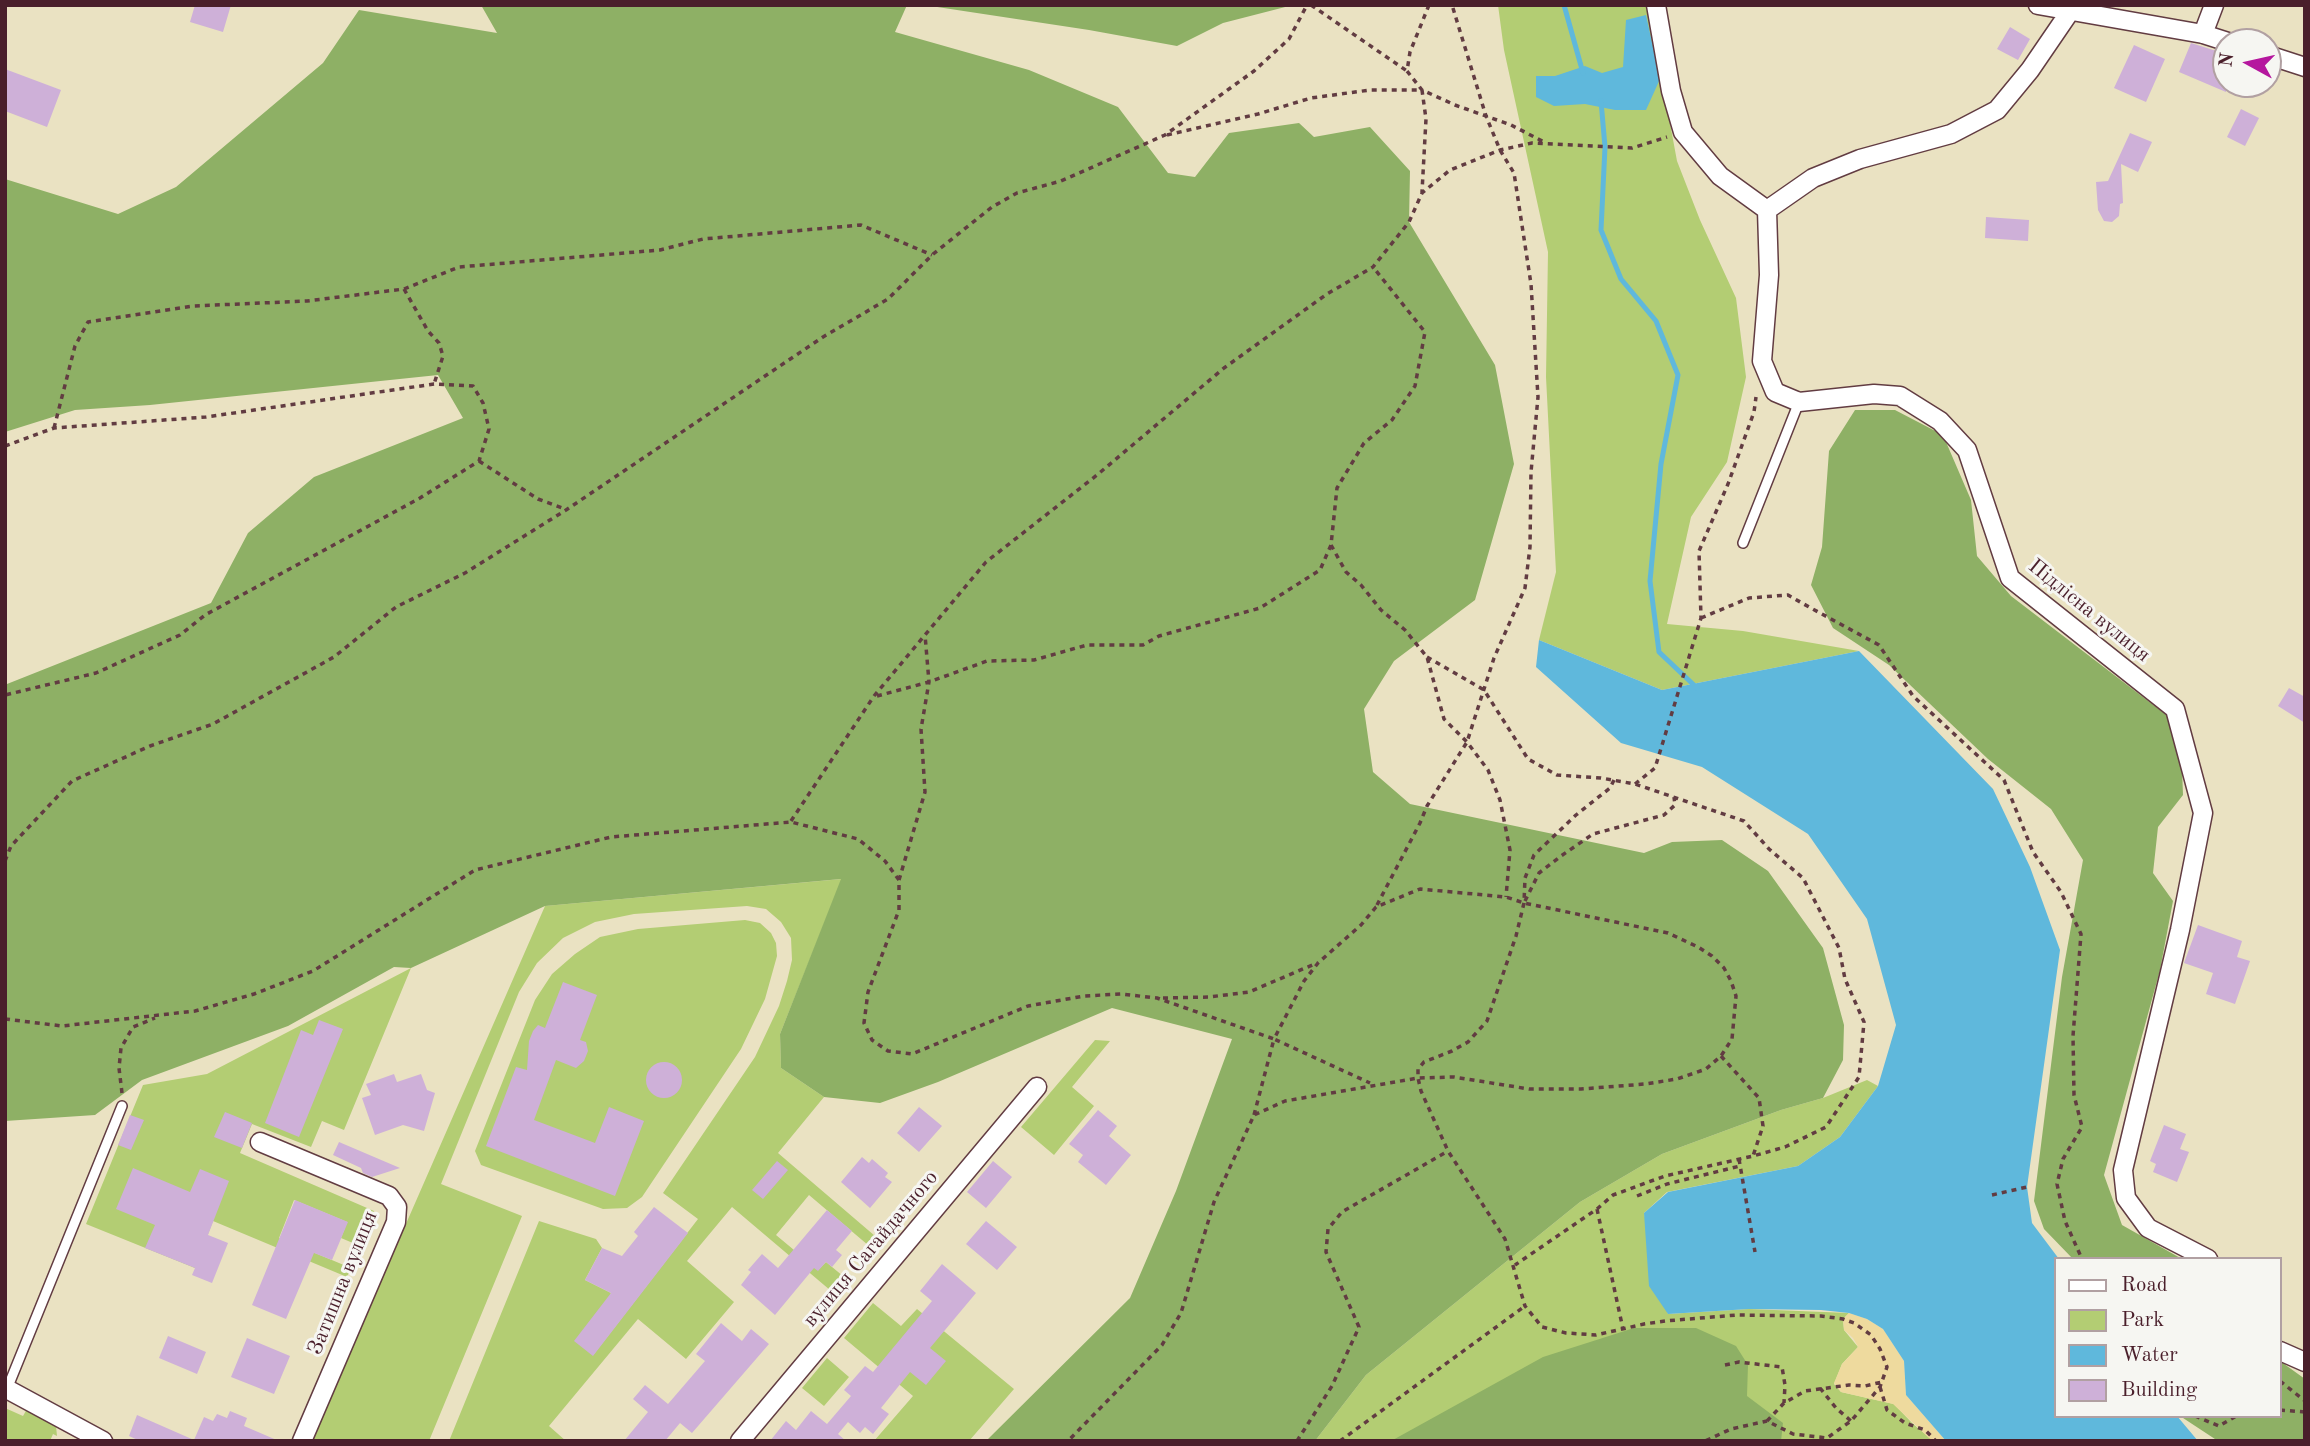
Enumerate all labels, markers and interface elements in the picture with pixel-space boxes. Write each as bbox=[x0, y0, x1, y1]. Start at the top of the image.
north arrow bbox=[2212, 28, 2282, 98]
text: N bbox=[2217, 52, 2238, 69]
street label: Підлісна вулиця bbox=[2023, 554, 2155, 668]
street label: вулиця Сагайдачного bbox=[798, 1166, 944, 1332]
street label: Затишна вулиця bbox=[303, 1207, 383, 1359]
legend bbox=[2054, 1257, 2282, 1418]
text: Road bbox=[2121, 1275, 2168, 1296]
text: Park bbox=[2121, 1310, 2164, 1331]
text: Water bbox=[2121, 1345, 2178, 1366]
text: Building bbox=[2121, 1380, 2197, 1401]

